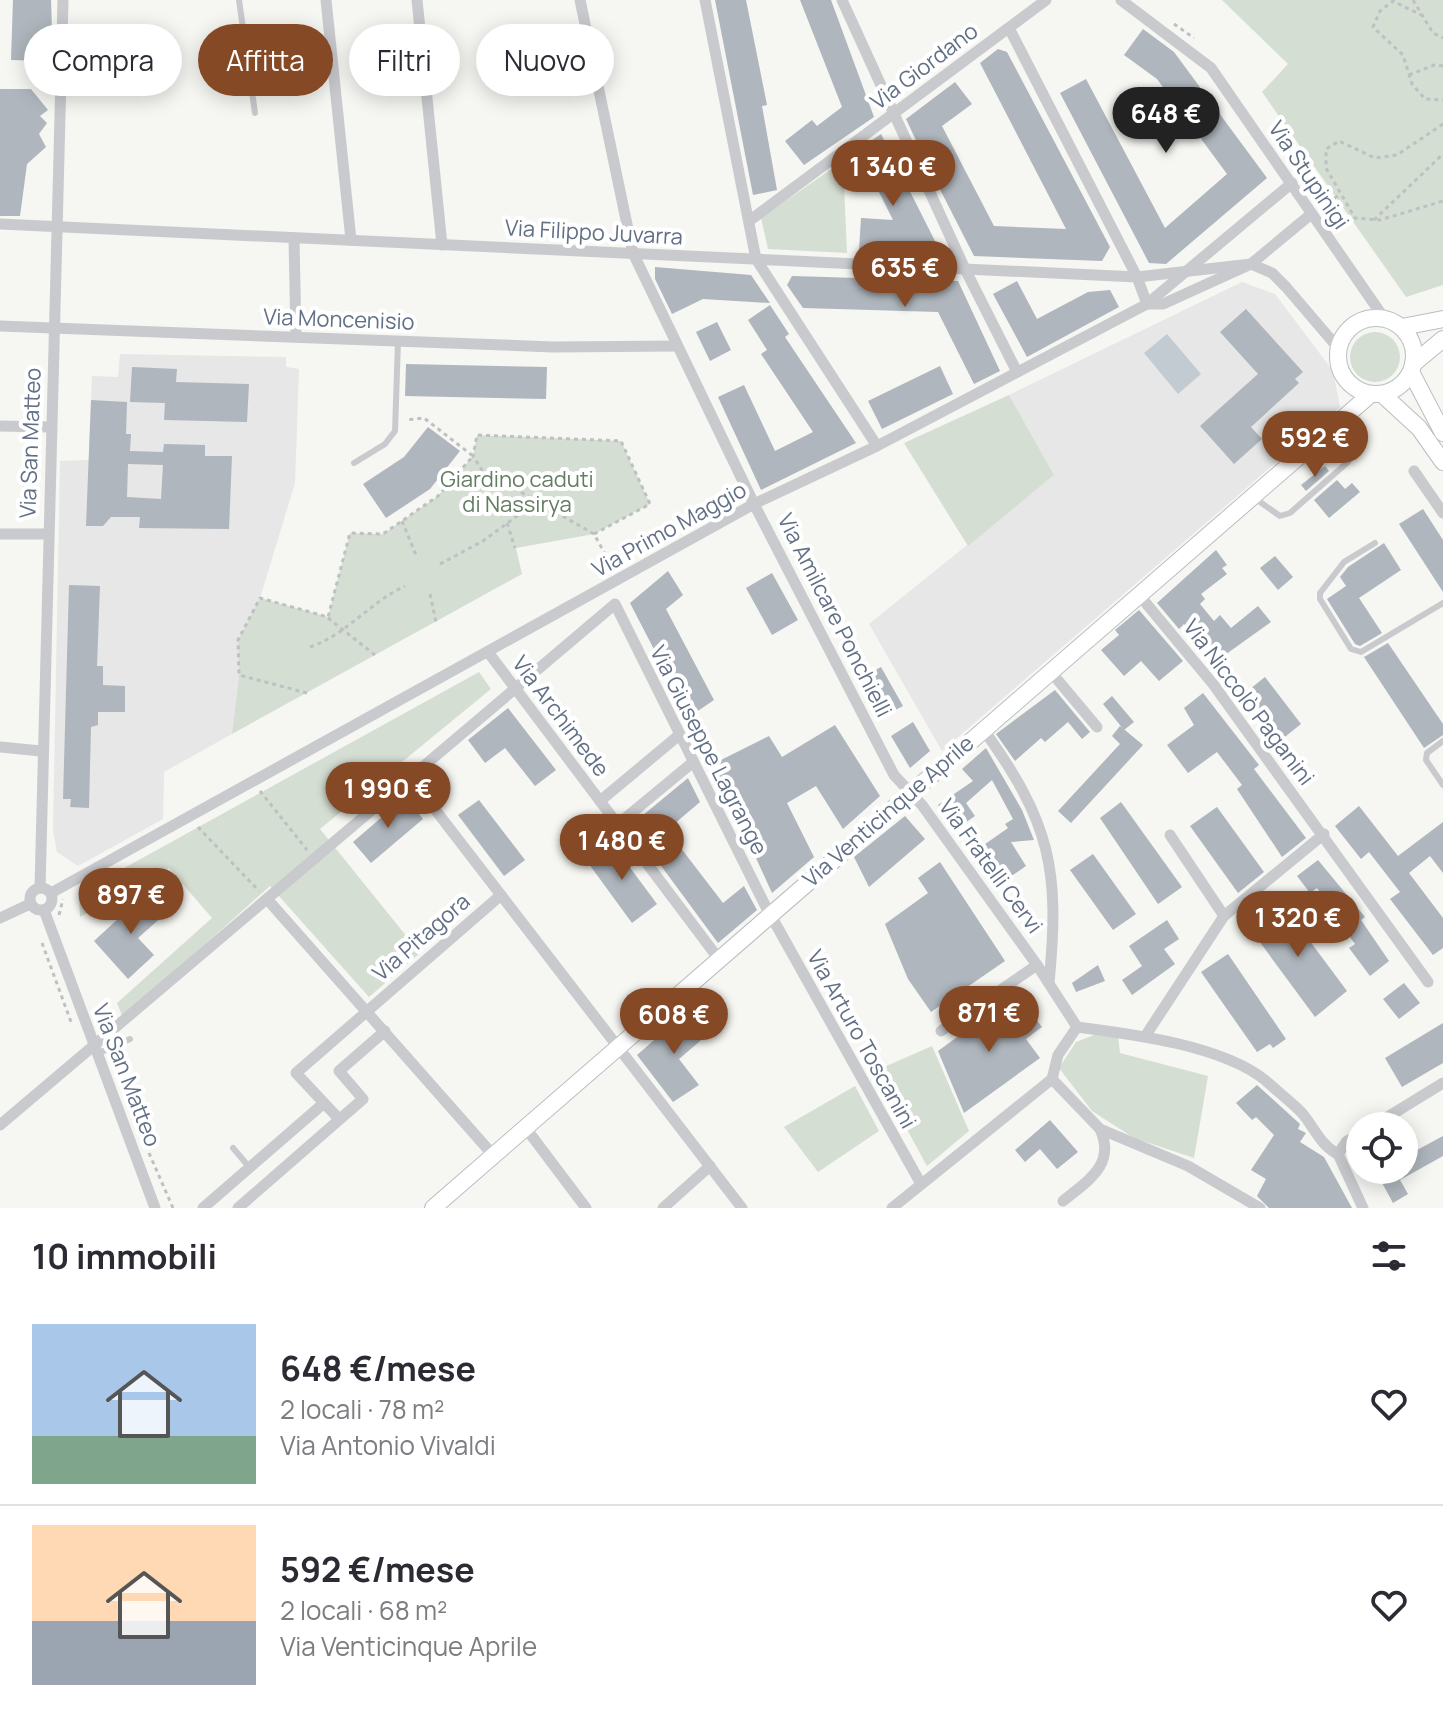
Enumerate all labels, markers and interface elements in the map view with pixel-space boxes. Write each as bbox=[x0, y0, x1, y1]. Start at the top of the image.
street label: Via Giordano bbox=[864, 16, 984, 116]
chip: Compra bbox=[24, 24, 182, 96]
chip: Affitta bbox=[198, 24, 333, 96]
chip: Filtri bbox=[349, 24, 460, 96]
chip: Nuovo bbox=[476, 24, 614, 96]
pin: 648 € bbox=[1110, 87, 1222, 155]
text: 648 € bbox=[1131, 95, 1201, 131]
street label: Via Stupinigi bbox=[1262, 115, 1356, 235]
pin: 1 340 € bbox=[819, 140, 967, 208]
text: 1 340 € bbox=[849, 148, 937, 184]
street label: Via Filippo Juvarra bbox=[504, 212, 684, 252]
pin: 635 € bbox=[849, 241, 961, 309]
text: 635 € bbox=[870, 249, 940, 285]
street label: Via Moncenisio bbox=[263, 301, 415, 337]
street label: Via San Matteo bbox=[12, 367, 48, 519]
pin: 592 € bbox=[1259, 411, 1371, 479]
text: 592 € bbox=[1280, 419, 1350, 455]
park label: Giardino caduti di Nassirya bbox=[440, 464, 594, 519]
street label: Via Primo Maggio bbox=[587, 474, 751, 584]
street label: Via Amilcare Ponchielli bbox=[771, 508, 899, 722]
street label: Via Niccolò Paganini bbox=[1177, 613, 1321, 791]
street label: Via Giuseppe Lagrange bbox=[643, 640, 775, 860]
street label: Via Archimede bbox=[506, 649, 616, 783]
street label: Via Venticinque Aprile bbox=[796, 728, 980, 894]
pin: 1 990 € bbox=[314, 762, 462, 830]
text: 1 990 € bbox=[344, 770, 432, 806]
street label: Via Fratelli Cervi bbox=[932, 793, 1050, 939]
pin: 1 480 € bbox=[548, 814, 696, 882]
text: 1 480 € bbox=[578, 822, 666, 858]
pin: 897 € bbox=[75, 868, 187, 936]
text: 897 € bbox=[97, 876, 165, 912]
street label: Via Pitagora bbox=[366, 886, 476, 988]
pin: 1 320 € bbox=[1224, 891, 1372, 959]
text: 1 320 € bbox=[1254, 899, 1342, 935]
street label: Via Arturo Toscanini bbox=[800, 944, 924, 1134]
pin: 871 € bbox=[933, 986, 1045, 1054]
pin: 608 € bbox=[618, 988, 730, 1056]
text: 871 € bbox=[957, 994, 1021, 1030]
text: 608 € bbox=[638, 996, 710, 1032]
street label: Via San Matteo bbox=[86, 999, 168, 1151]
map controls bbox=[1346, 1112, 1418, 1184]
button: locate bbox=[1346, 1112, 1418, 1184]
text: 10 immobili bbox=[32, 1233, 217, 1279]
icon: filters bbox=[1367, 1234, 1411, 1278]
text: 648 €/mese bbox=[280, 1345, 476, 1391]
icon: home bbox=[96, 1356, 192, 1452]
icon: heart bbox=[1367, 1382, 1411, 1426]
text: 2 locali · 78 m² bbox=[280, 1391, 444, 1427]
text: Via Antonio Vivaldi bbox=[280, 1427, 496, 1463]
text: 592 €/mese bbox=[280, 1546, 475, 1592]
icon: home bbox=[96, 1557, 192, 1653]
icon: heart bbox=[1367, 1583, 1411, 1627]
text: 2 locali · 68 m² bbox=[280, 1592, 448, 1628]
text: Via Venticinque Aprile bbox=[280, 1628, 537, 1664]

